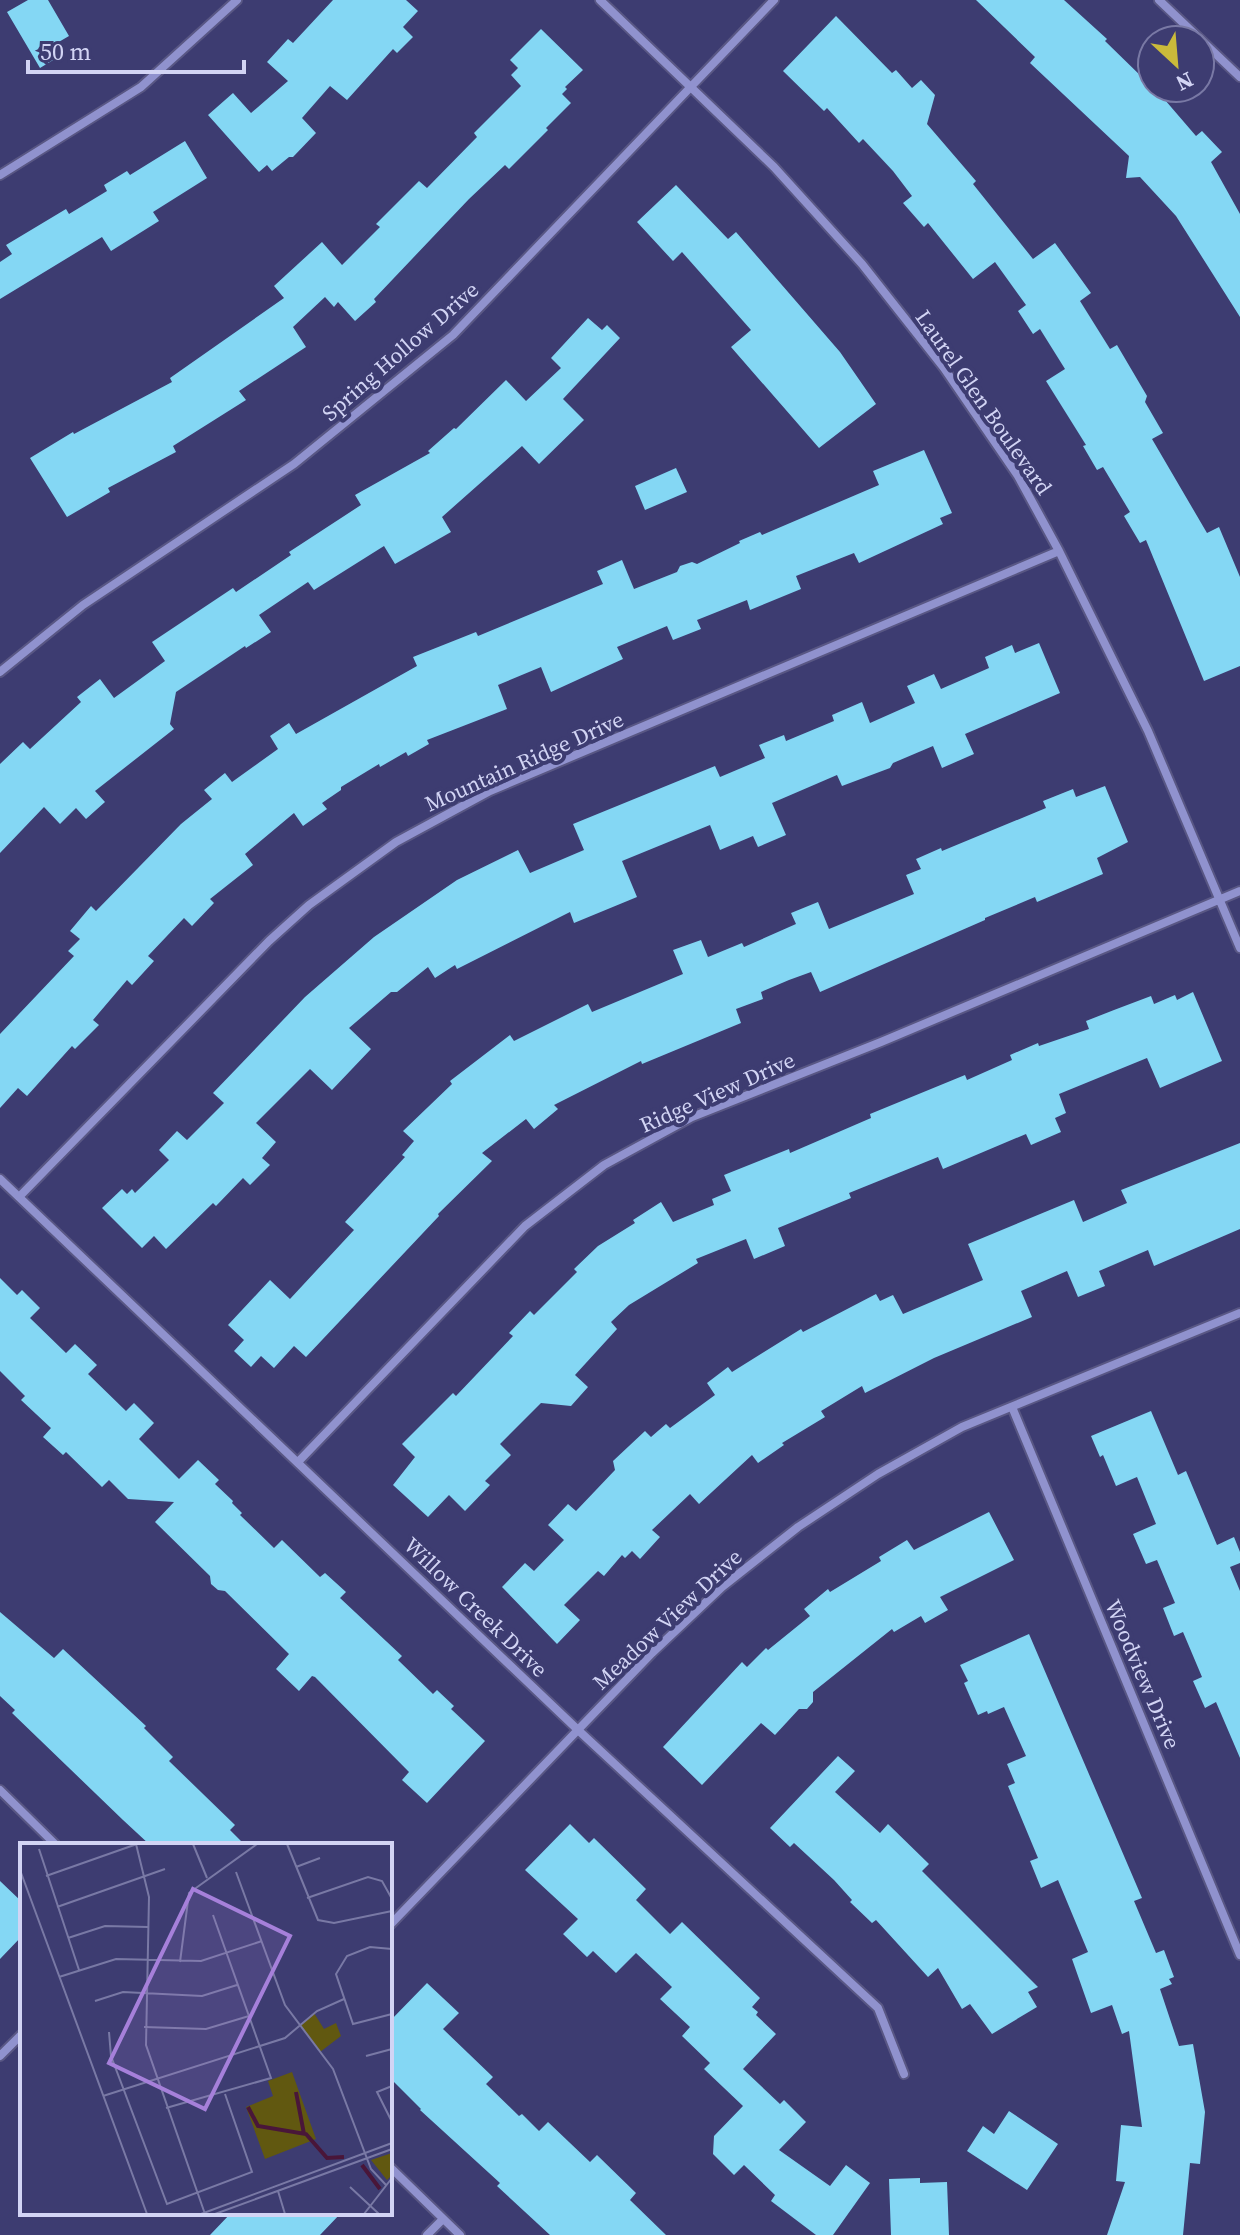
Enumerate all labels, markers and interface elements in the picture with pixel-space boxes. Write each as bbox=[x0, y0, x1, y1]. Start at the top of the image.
scale bar bbox=[28, 24, 244, 74]
north arrow bbox=[1136, 24, 1216, 104]
text: 50 m bbox=[40, 35, 91, 68]
text: N bbox=[1171, 65, 1199, 99]
street label: Spring Hollow Drive bbox=[315, 275, 485, 427]
street label: Laurel Glen Boulevard bbox=[909, 303, 1060, 501]
street label: Mountain Ridge Drive bbox=[420, 704, 628, 818]
street label: Ridge View Drive bbox=[635, 1044, 799, 1140]
street label: Willow Creek Drive bbox=[397, 1530, 555, 1684]
street label: Meadow View Drive bbox=[586, 1542, 748, 1696]
street label: Woodview Drive bbox=[1098, 1595, 1188, 1753]
inset map bbox=[20, 1843, 392, 2215]

